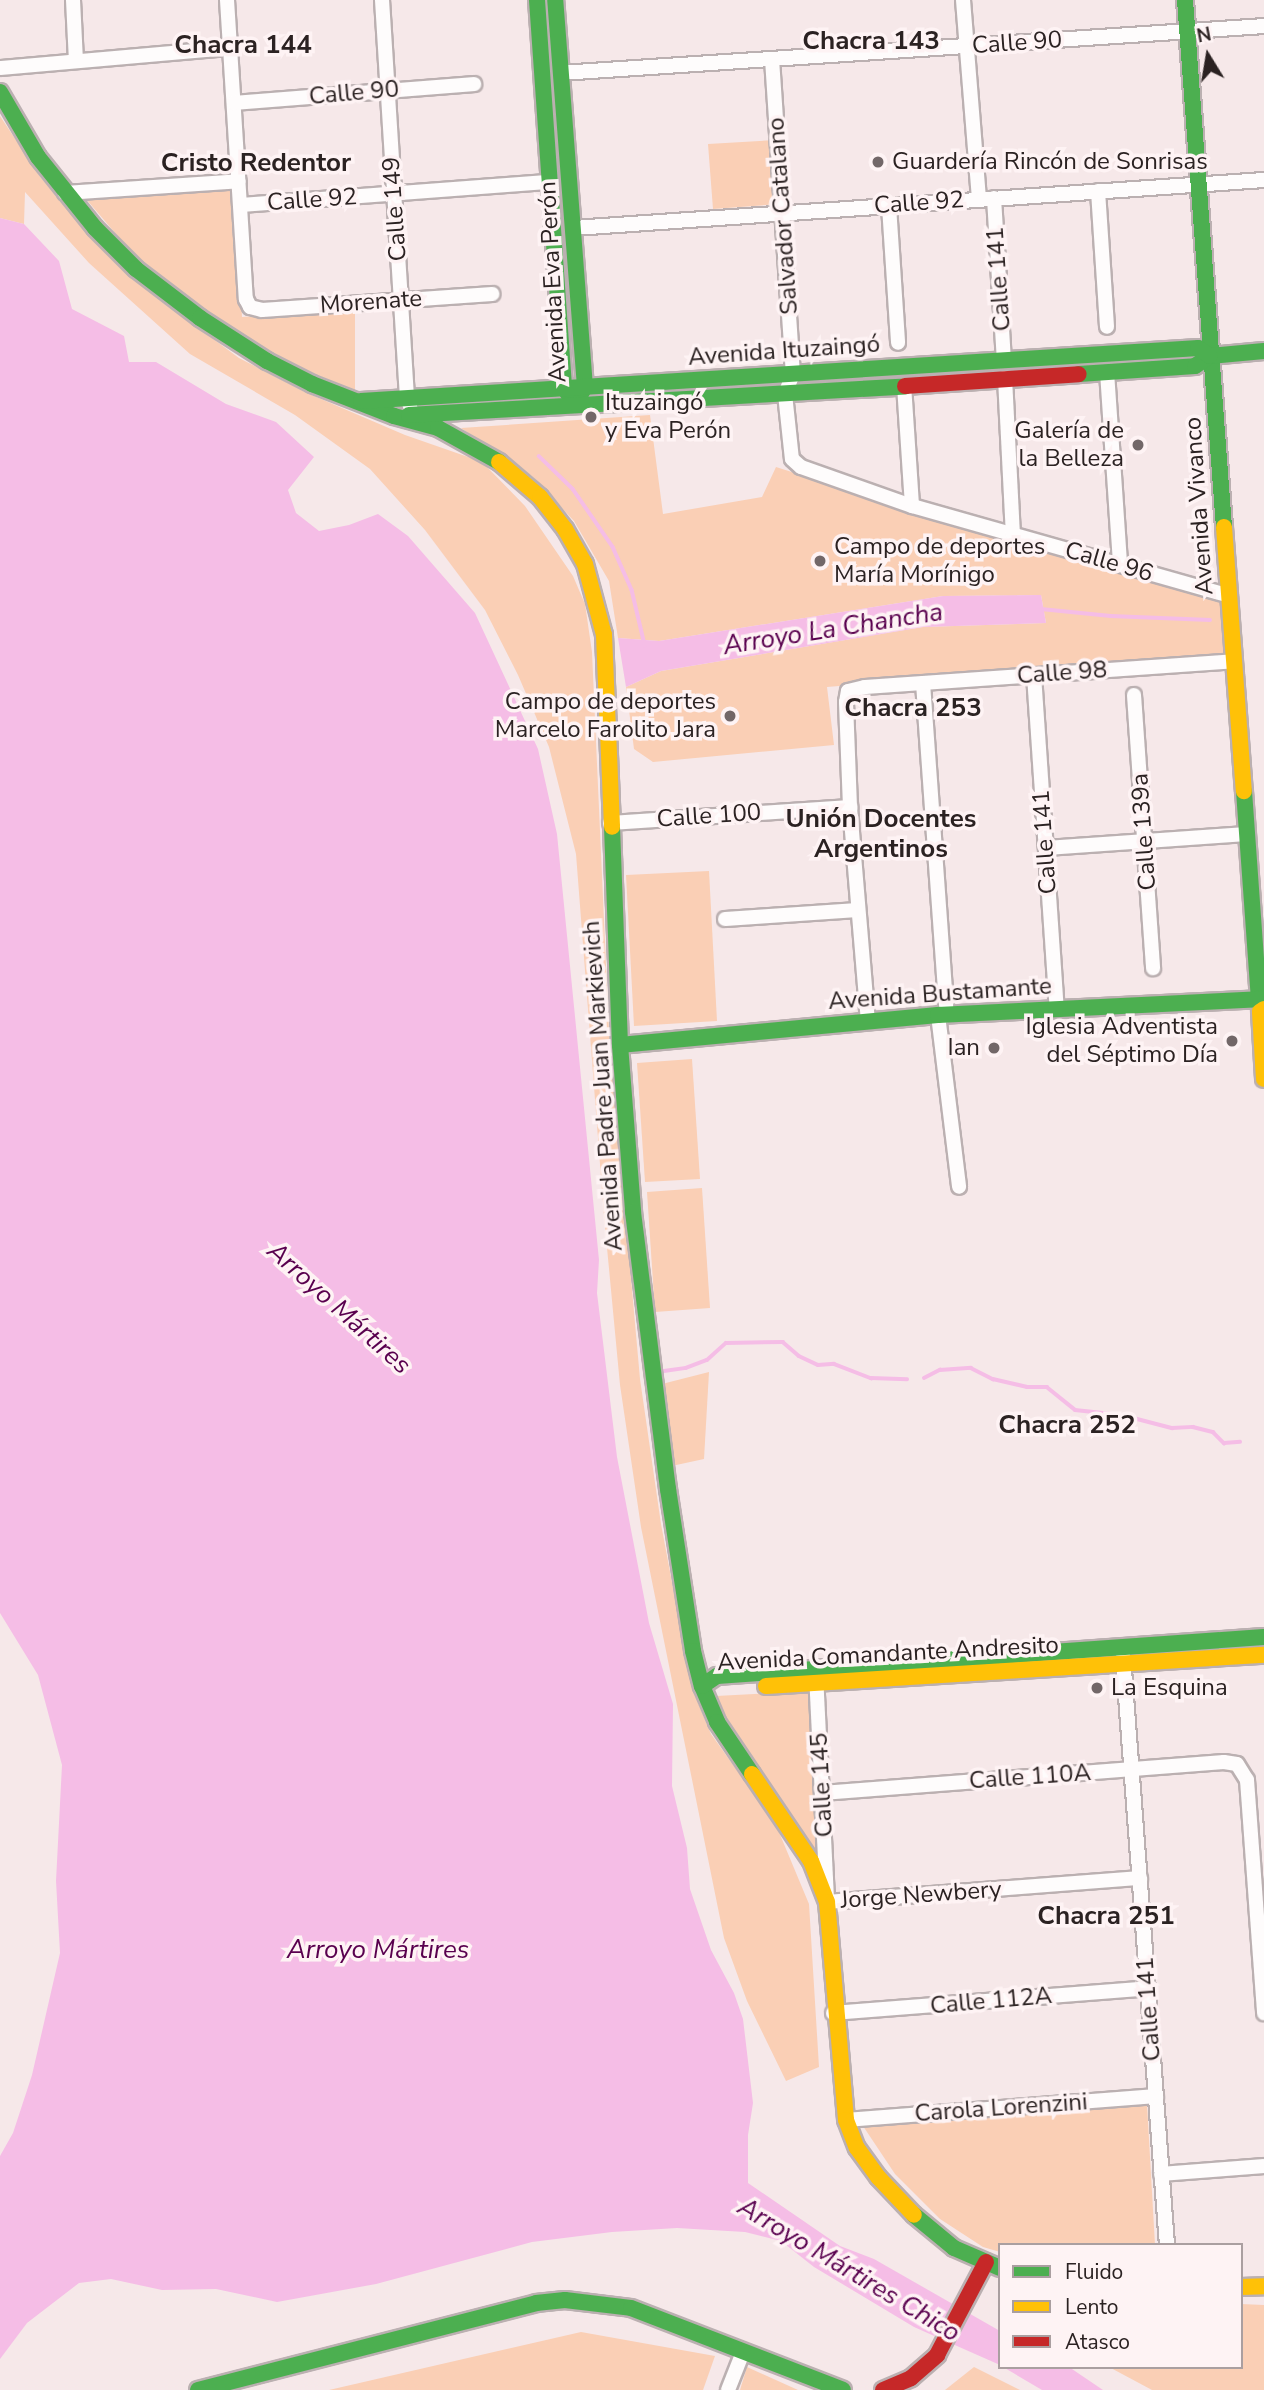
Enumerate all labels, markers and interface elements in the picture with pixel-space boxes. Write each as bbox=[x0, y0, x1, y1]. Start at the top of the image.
north arrow bbox=[1173, 21, 1243, 91]
text: N bbox=[1195, 21, 1213, 50]
district label: Chacra 143 bbox=[802, 25, 940, 57]
street label: Calle 90 bbox=[971, 25, 1063, 61]
district label: Chacra 144 bbox=[174, 29, 312, 61]
street label: Calle 90 bbox=[308, 75, 400, 111]
street label: Salvador Catalano bbox=[762, 116, 804, 316]
district label: Cristo Redentor bbox=[161, 147, 351, 179]
place label: Guardería Rincón de Sonrisas bbox=[892, 148, 1208, 176]
marker: Guardería Rincón de Sonrisas bbox=[870, 154, 886, 170]
street label: Calle 149 bbox=[377, 156, 413, 262]
street label: Avenida Eva Perón bbox=[533, 181, 573, 383]
street label: Calle 92 bbox=[266, 182, 358, 218]
street label: Calle 92 bbox=[873, 185, 965, 221]
street label: Calle 141 bbox=[981, 226, 1017, 332]
street label: Morenate bbox=[319, 284, 423, 320]
street label: Avenida Ituzaingó bbox=[687, 330, 881, 372]
place label: Ituzaingó y Eva Perón bbox=[605, 389, 731, 445]
marker: Ituzaingó y Eva Perón bbox=[583, 409, 599, 425]
street label: Avenida Vivanco bbox=[1178, 416, 1220, 596]
place label: Galería de la Belleza bbox=[1014, 417, 1124, 473]
marker: Galería de la Belleza bbox=[1130, 437, 1146, 453]
place label: Campo de deportes María Morínigo bbox=[834, 533, 1045, 589]
street label: Calle 96 bbox=[1062, 536, 1156, 588]
marker: Campo de deportes María Morínigo bbox=[812, 553, 828, 569]
water label: Arroyo La Chancha bbox=[721, 596, 945, 662]
street label: Calle 98 bbox=[1016, 655, 1108, 691]
place label: Campo de deportes Marcelo Farolito Jara bbox=[495, 688, 716, 744]
district label: Chacra 253 bbox=[844, 692, 982, 724]
marker: Campo de deportes Marcelo Farolito Jara bbox=[722, 708, 738, 724]
street label: Calle 139a bbox=[1126, 772, 1162, 892]
street label: Calle 141 bbox=[1027, 789, 1063, 895]
street label: Calle 100 bbox=[656, 798, 762, 834]
district label: Unión Docentes Argentinos bbox=[786, 803, 976, 864]
street label: Avenida Padre Juan Markievich bbox=[577, 920, 629, 1252]
street label: Avenida Bustamante bbox=[827, 972, 1053, 1016]
place label: Iglesia Adventista del Séptimo Día bbox=[1026, 1013, 1218, 1069]
marker: Iglesia Adventista del Séptimo Día bbox=[1224, 1033, 1240, 1049]
place label: Ian bbox=[948, 1034, 980, 1062]
marker: Ian bbox=[986, 1040, 1002, 1056]
water label: Arroyo Mártires bbox=[261, 1235, 417, 1381]
district label: Chacra 252 bbox=[998, 1409, 1136, 1441]
street label: Avenida Comandante Andresito bbox=[716, 1631, 1060, 1677]
place label: La Esquina bbox=[1111, 1674, 1228, 1702]
marker: La Esquina bbox=[1089, 1680, 1105, 1696]
street label: Calle 145 bbox=[805, 1732, 839, 1838]
street label: Calle 110A bbox=[968, 1758, 1092, 1796]
street label: Jorge Newbery bbox=[839, 1875, 1003, 1915]
district label: Chacra 251 bbox=[1037, 1900, 1175, 1932]
water label: Arroyo Mártires bbox=[287, 1934, 469, 1966]
street label: Calle 141 bbox=[1131, 1956, 1167, 2062]
street label: Calle 112A bbox=[929, 1981, 1053, 2021]
street label: Carola Lorenzini bbox=[914, 2088, 1088, 2128]
water label: Arroyo Mártires Chico bbox=[732, 2191, 966, 2349]
legend bbox=[998, 2243, 1243, 2369]
text: Fluido bbox=[1065, 2258, 1123, 2286]
text: Lento bbox=[1065, 2293, 1118, 2321]
text: Atasco bbox=[1065, 2328, 1130, 2356]

